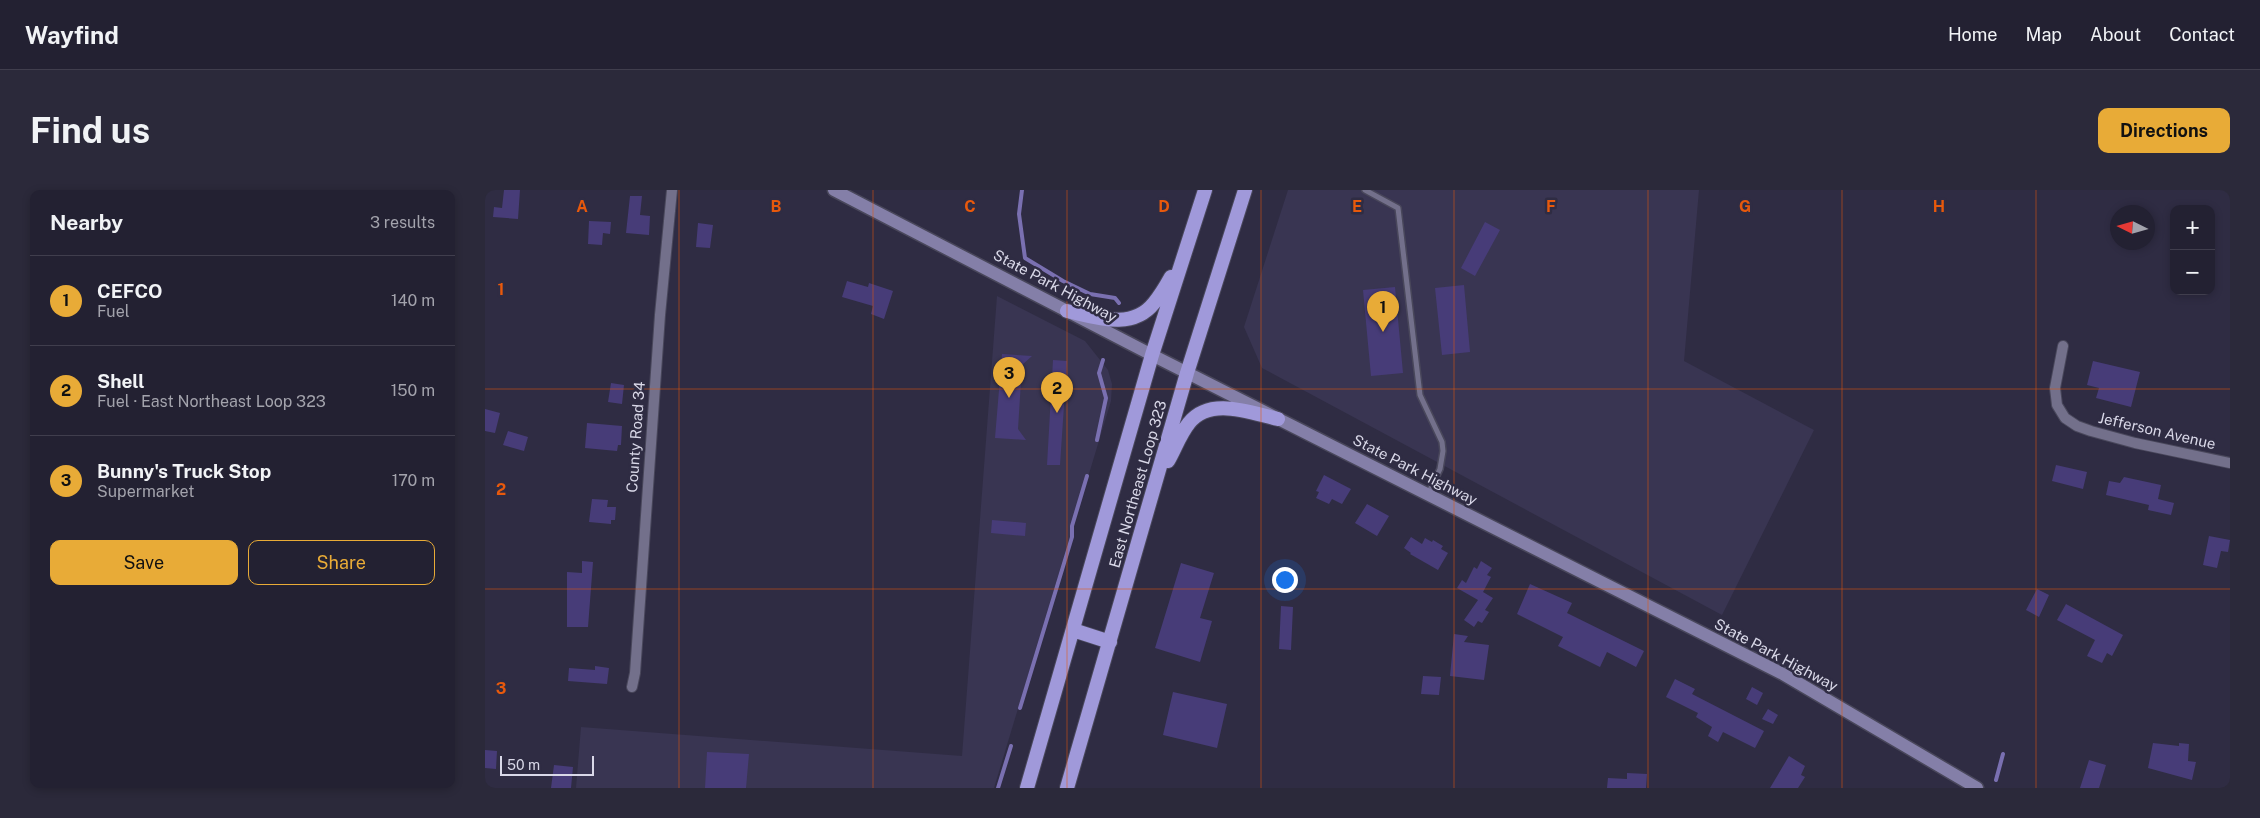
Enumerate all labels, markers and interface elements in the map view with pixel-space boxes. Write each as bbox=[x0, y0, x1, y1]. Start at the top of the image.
text: Wayfind bbox=[25, 21, 119, 49]
text: Home bbox=[1948, 24, 1998, 45]
text: Map bbox=[2026, 24, 2062, 45]
text: About bbox=[2090, 24, 2141, 45]
text: Contact bbox=[2169, 24, 2235, 45]
button: Directions bbox=[2098, 108, 2230, 153]
text: Find us bbox=[30, 110, 150, 151]
text: A bbox=[576, 197, 588, 216]
text: B bbox=[771, 197, 782, 216]
text: C bbox=[964, 197, 976, 216]
text: D bbox=[1158, 197, 1170, 216]
text: E bbox=[1352, 197, 1362, 216]
text: F bbox=[1546, 197, 1556, 216]
text: G bbox=[1739, 197, 1751, 216]
text: H bbox=[1933, 197, 1945, 216]
north arrow bbox=[2110, 205, 2155, 250]
map controls bbox=[2170, 205, 2215, 295]
button: + bbox=[2170, 205, 2215, 250]
text: Nearby bbox=[50, 210, 123, 235]
text: 3 results bbox=[370, 213, 435, 232]
street label: State Park Highway bbox=[991, 246, 1120, 325]
button: − bbox=[2170, 250, 2215, 295]
text: CEFCO bbox=[97, 280, 163, 302]
text: 1 bbox=[498, 280, 504, 299]
text: 1 bbox=[63, 291, 69, 310]
text: 140 m bbox=[391, 291, 435, 310]
pin: 1 bbox=[1367, 291, 1399, 332]
text: Fuel bbox=[97, 302, 130, 321]
pin: 3 bbox=[993, 357, 1025, 398]
text: Shell bbox=[97, 370, 145, 392]
pin: 2 bbox=[1041, 372, 1073, 413]
text: 2 bbox=[61, 381, 71, 400]
text: 150 m bbox=[391, 381, 435, 400]
street label: County Road 34 bbox=[623, 381, 648, 493]
text: Fuel · East Northeast Loop 323 bbox=[97, 392, 326, 411]
street label: East Northeast Loop 323 bbox=[1105, 398, 1170, 570]
street label: Jefferson Avenue bbox=[2097, 409, 2217, 452]
street label: State Park Highway bbox=[1350, 431, 1480, 508]
text: Bunny's Truck Stop bbox=[97, 460, 271, 482]
text: 3 bbox=[61, 471, 71, 490]
text: 170 m bbox=[392, 471, 435, 490]
text: 2 bbox=[496, 480, 506, 499]
text: Supermarket bbox=[97, 482, 194, 501]
button: Save bbox=[50, 540, 238, 585]
button: Share bbox=[248, 540, 435, 585]
your location bbox=[1272, 567, 1298, 593]
street label: State Park Highway bbox=[1712, 615, 1841, 694]
text: 3 bbox=[496, 679, 506, 698]
scale bar bbox=[500, 753, 594, 776]
text: 50 m bbox=[507, 757, 540, 773]

